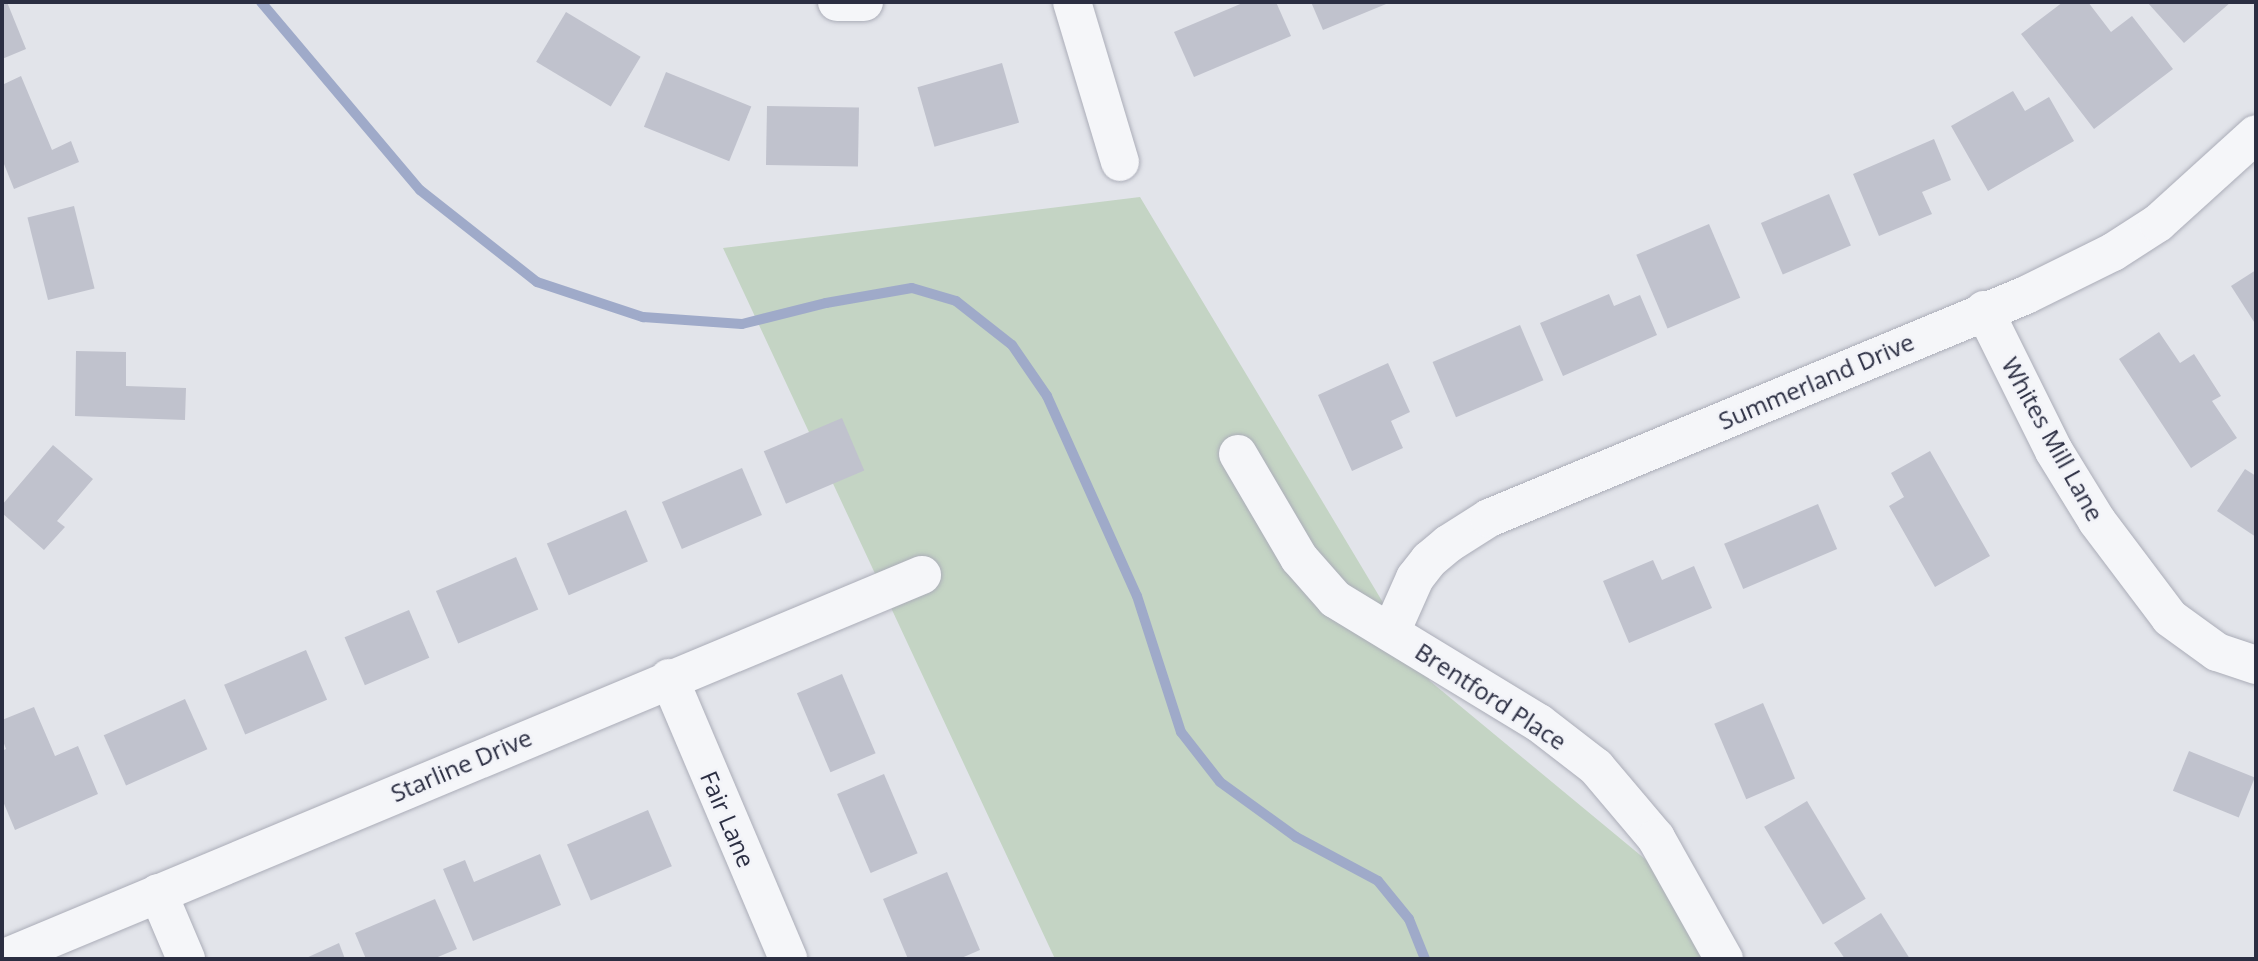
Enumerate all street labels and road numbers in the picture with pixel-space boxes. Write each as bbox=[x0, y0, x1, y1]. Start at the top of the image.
street label: Summerland Drive bbox=[1714, 327, 1918, 435]
street label: Whites Mill Lane bbox=[1996, 352, 2110, 526]
street label: Brentford Place bbox=[1410, 637, 1572, 755]
street label: Starline Drive bbox=[386, 722, 536, 808]
street label: Fair Lane bbox=[695, 766, 761, 872]

